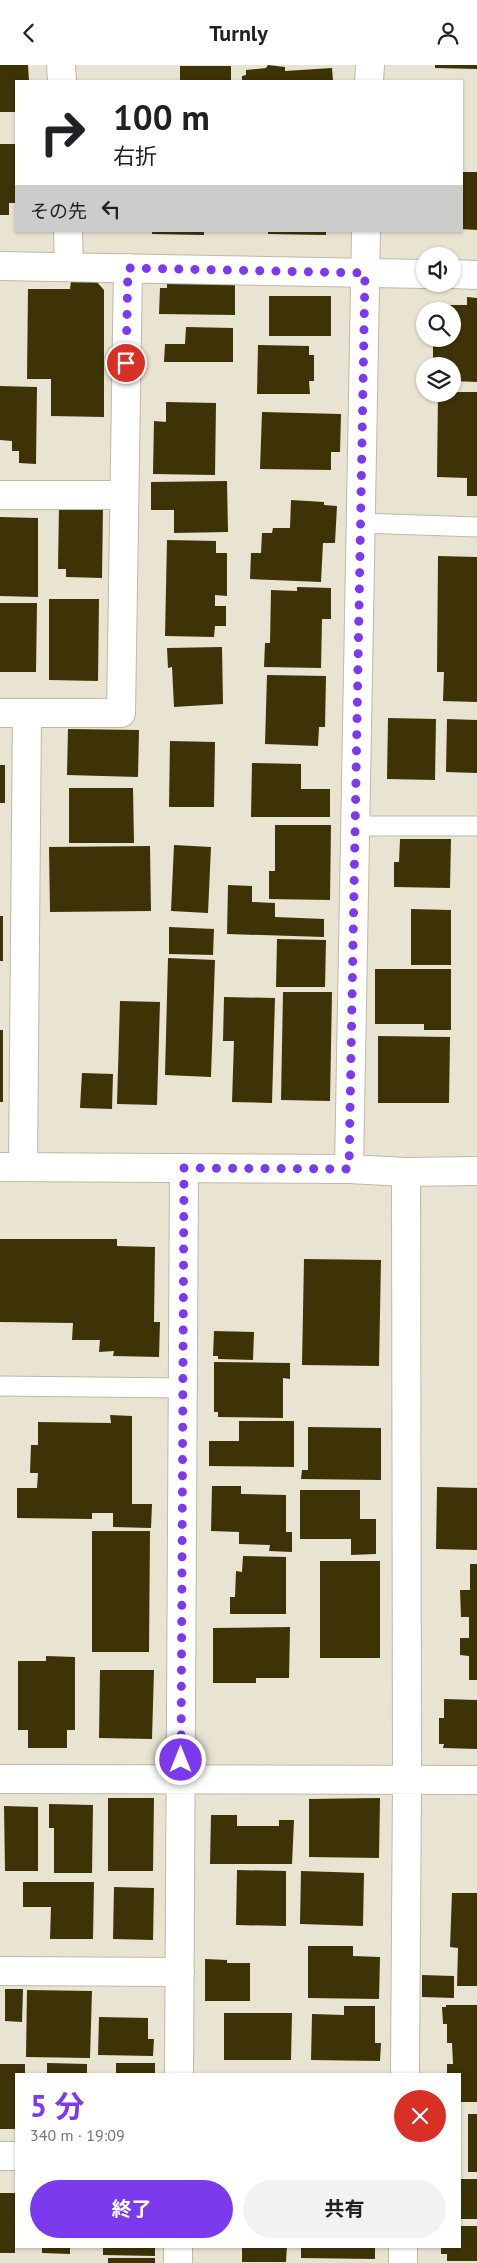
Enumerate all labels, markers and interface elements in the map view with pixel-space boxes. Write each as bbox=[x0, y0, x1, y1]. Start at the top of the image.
icon: back bbox=[15, 19, 43, 47]
text: Turnly bbox=[209, 19, 268, 47]
icon: person bbox=[434, 19, 462, 47]
text: 100 m bbox=[113, 94, 210, 140]
icon: right bbox=[30, 100, 95, 165]
text: 右折 bbox=[113, 142, 157, 170]
icon: left bbox=[97, 195, 125, 223]
text: その先 bbox=[30, 199, 87, 223]
map controls bbox=[416, 247, 461, 402]
button: sound bbox=[416, 247, 461, 292]
button: search bbox=[416, 302, 461, 347]
pin bbox=[105, 342, 147, 384]
icon: arrive bbox=[112, 349, 140, 377]
button: layers bbox=[416, 357, 461, 402]
position arrow bbox=[154, 1733, 206, 1785]
text: 5 分 bbox=[30, 2086, 85, 2125]
button: close bbox=[394, 2090, 446, 2142]
text: 340 m · 19:09 bbox=[30, 2125, 125, 2145]
button: 終了 bbox=[30, 2180, 233, 2238]
button: 共有 bbox=[243, 2180, 446, 2238]

